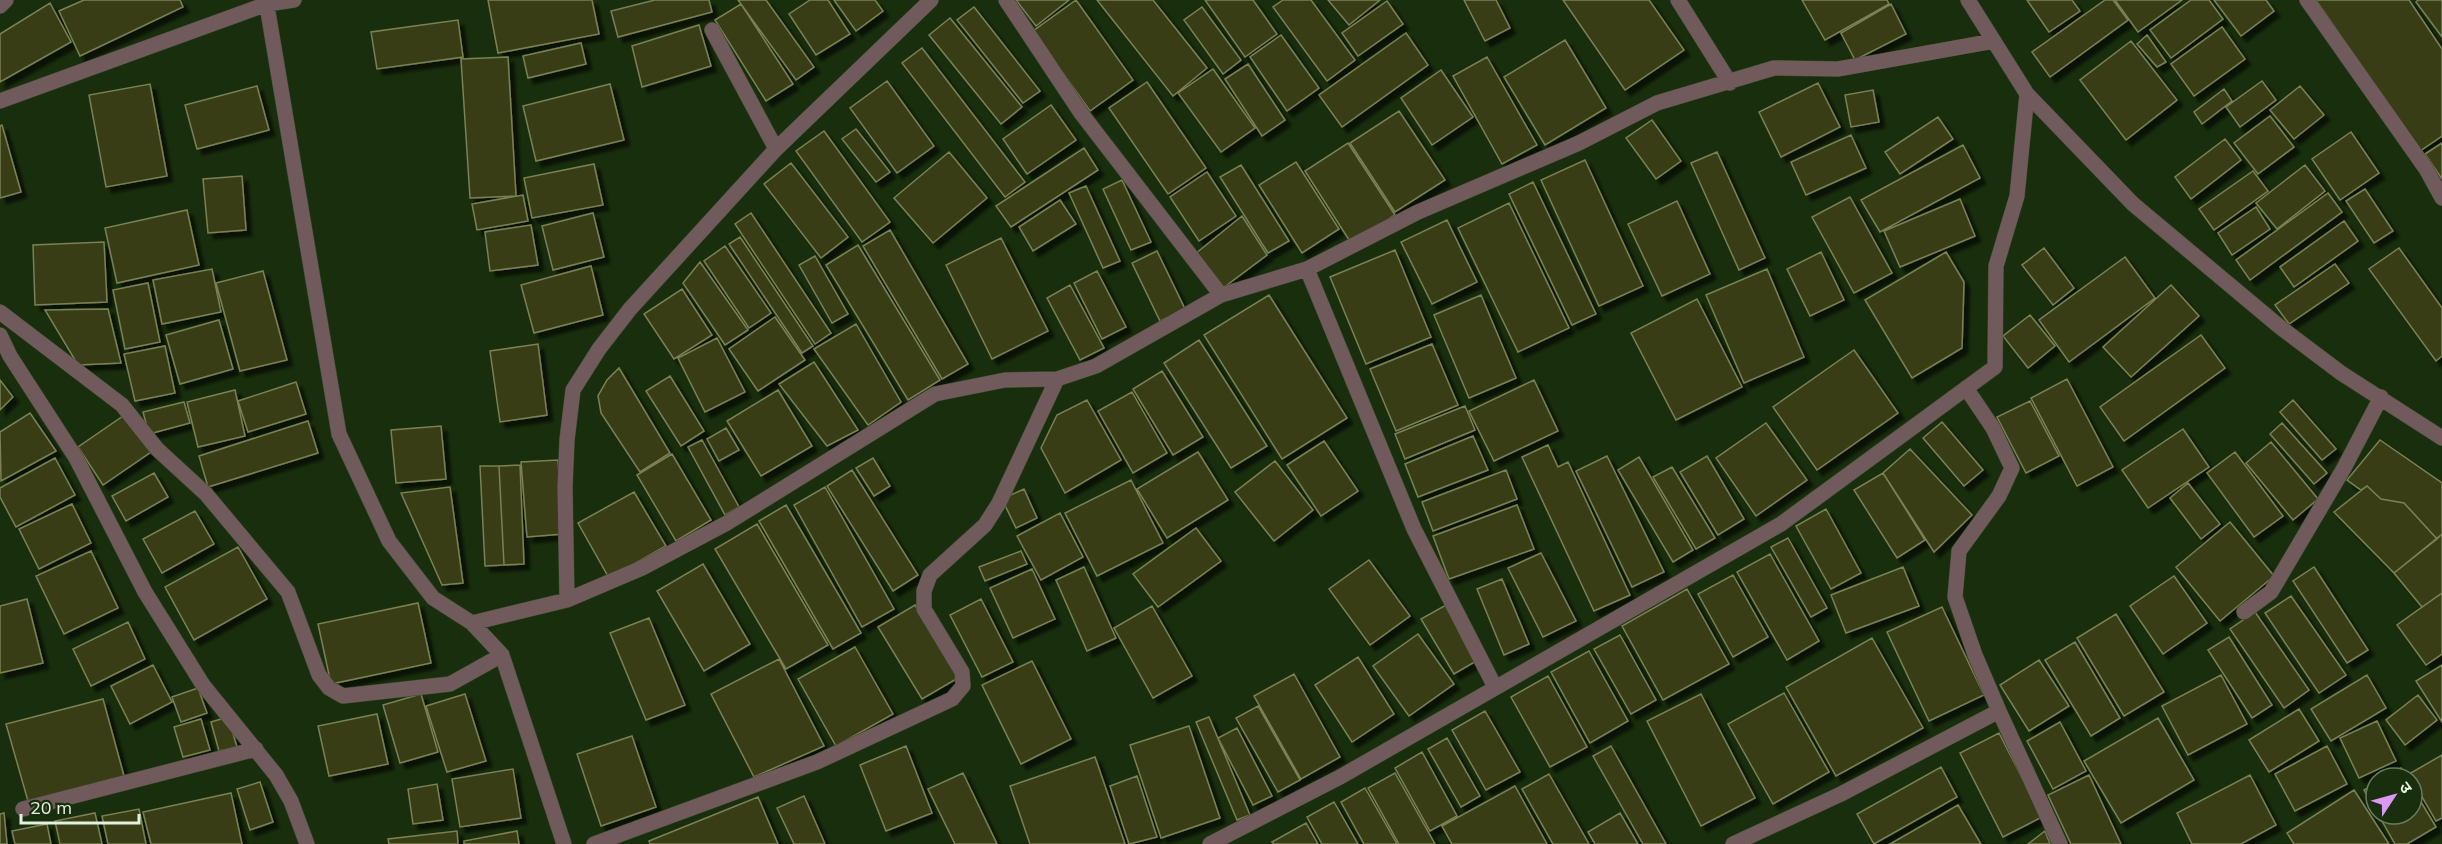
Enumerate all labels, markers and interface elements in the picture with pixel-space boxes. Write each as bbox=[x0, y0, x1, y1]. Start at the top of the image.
north arrow bbox=[2364, 766, 2424, 826]
text: उ bbox=[2395, 778, 2417, 797]
scale bar bbox=[21, 787, 140, 825]
text: 20 m bbox=[30, 796, 72, 819]

